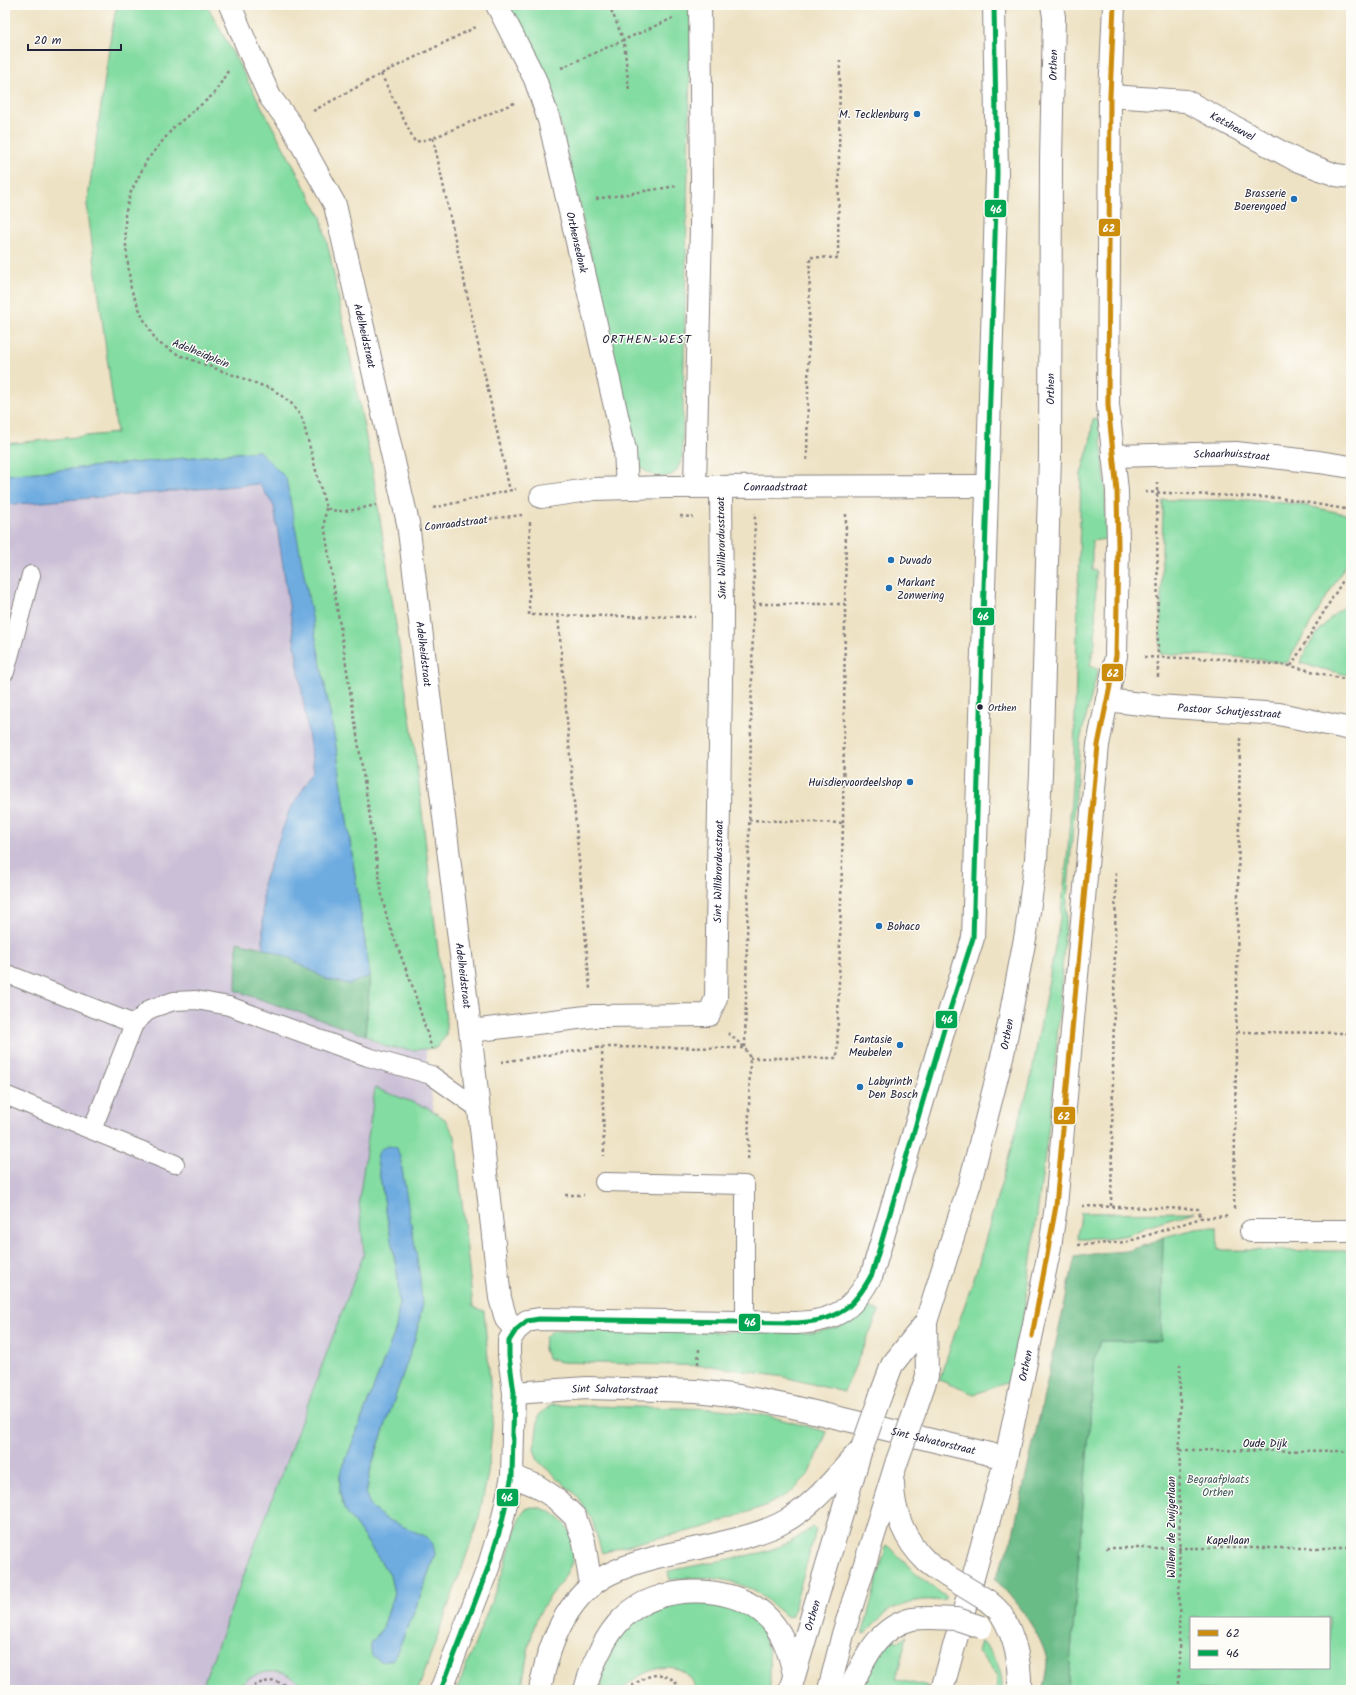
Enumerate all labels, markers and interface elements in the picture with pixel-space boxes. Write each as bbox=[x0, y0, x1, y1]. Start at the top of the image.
scale bar bbox=[28, 26, 121, 52]
text: 20 m bbox=[34, 31, 62, 50]
street label: Orthen bbox=[1045, 49, 1063, 81]
place label: M. Tecklenburg bbox=[839, 106, 909, 124]
street label: Ketsheuvel bbox=[1206, 107, 1258, 146]
marker: M. Tecklenburg bbox=[912, 109, 922, 119]
place label: Brasserie Boerengoed bbox=[1234, 185, 1287, 216]
marker: Brasserie Boerengoed bbox=[1289, 194, 1299, 204]
line badge: 46 bbox=[984, 199, 1007, 218]
text: 46 bbox=[990, 201, 1002, 219]
street label: Orthensedonk bbox=[560, 210, 592, 276]
line badge: 62 bbox=[1098, 218, 1121, 237]
text: 62 bbox=[1103, 220, 1115, 238]
street label: Adelheidstraat bbox=[348, 302, 380, 371]
district label: ORTHEN-WEST bbox=[602, 330, 692, 349]
street label: Adelheidplein bbox=[169, 334, 232, 374]
street label: Orthen bbox=[1042, 373, 1060, 405]
street label: Schaarhuisstraat bbox=[1194, 445, 1272, 467]
street label: Conraadstraat bbox=[743, 479, 808, 497]
street label: Sint Willibrordusstraat bbox=[712, 496, 732, 600]
street label: Conraadstraat bbox=[423, 511, 490, 537]
place label: Duvado bbox=[899, 552, 932, 570]
marker: Duvado bbox=[886, 555, 896, 565]
place label: Markant Zonwering bbox=[897, 574, 944, 605]
marker: Markant Zonwering bbox=[884, 583, 894, 593]
line badge: 46 bbox=[972, 607, 995, 626]
text: 46 bbox=[977, 608, 989, 626]
street label: Adelheidstraat bbox=[410, 620, 436, 689]
line badge: 62 bbox=[1101, 663, 1124, 682]
text: 62 bbox=[1107, 665, 1119, 683]
street label: Pastoor Schutjesstraat bbox=[1177, 699, 1284, 724]
place label: Orthen bbox=[988, 700, 1017, 716]
marker: Orthen bbox=[975, 702, 985, 712]
place label: Huisdiervoordeelshop bbox=[808, 774, 903, 792]
marker: Huisdiervoordeelshop bbox=[905, 777, 915, 787]
street label: Sint Willibrordusstraat bbox=[709, 819, 729, 923]
place label: Bohaco bbox=[887, 918, 920, 936]
marker: Bohaco bbox=[874, 921, 884, 931]
street label: Adelheidstraat bbox=[450, 942, 476, 1010]
line badge: 46 bbox=[935, 1010, 958, 1029]
text: 46 bbox=[941, 1011, 953, 1029]
street label: Orthen bbox=[996, 1017, 1020, 1051]
place label: Fantasie Meubelen bbox=[849, 1031, 892, 1062]
marker: Fantasie Meubelen bbox=[895, 1040, 905, 1050]
place label: Labyrinth Den Bosch bbox=[868, 1073, 918, 1104]
marker: Labyrinth Den Bosch bbox=[855, 1082, 865, 1092]
line badge: 62 bbox=[1053, 1106, 1076, 1125]
text: 62 bbox=[1058, 1108, 1070, 1126]
line badge: 46 bbox=[738, 1313, 761, 1332]
text: 46 bbox=[744, 1314, 756, 1332]
street label: Orthen bbox=[1014, 1349, 1038, 1383]
street label: Sint Salvatorstraat bbox=[571, 1380, 659, 1400]
street label: Sint Salvatorstraat bbox=[889, 1423, 978, 1461]
street label: Oude Dijk bbox=[1243, 1435, 1288, 1453]
park label: Begraafplaats Orthen bbox=[1187, 1471, 1250, 1502]
street label: Willem de Zwijgerlaan bbox=[1163, 1476, 1181, 1578]
line badge: 46 bbox=[496, 1488, 519, 1507]
text: 46 bbox=[501, 1489, 513, 1507]
street label: Kapellaan bbox=[1206, 1532, 1250, 1550]
street label: Orthen bbox=[800, 1598, 826, 1633]
legend bbox=[1190, 1617, 1330, 1669]
text: 62 bbox=[1226, 1624, 1240, 1643]
text: 46 bbox=[1226, 1644, 1239, 1663]

